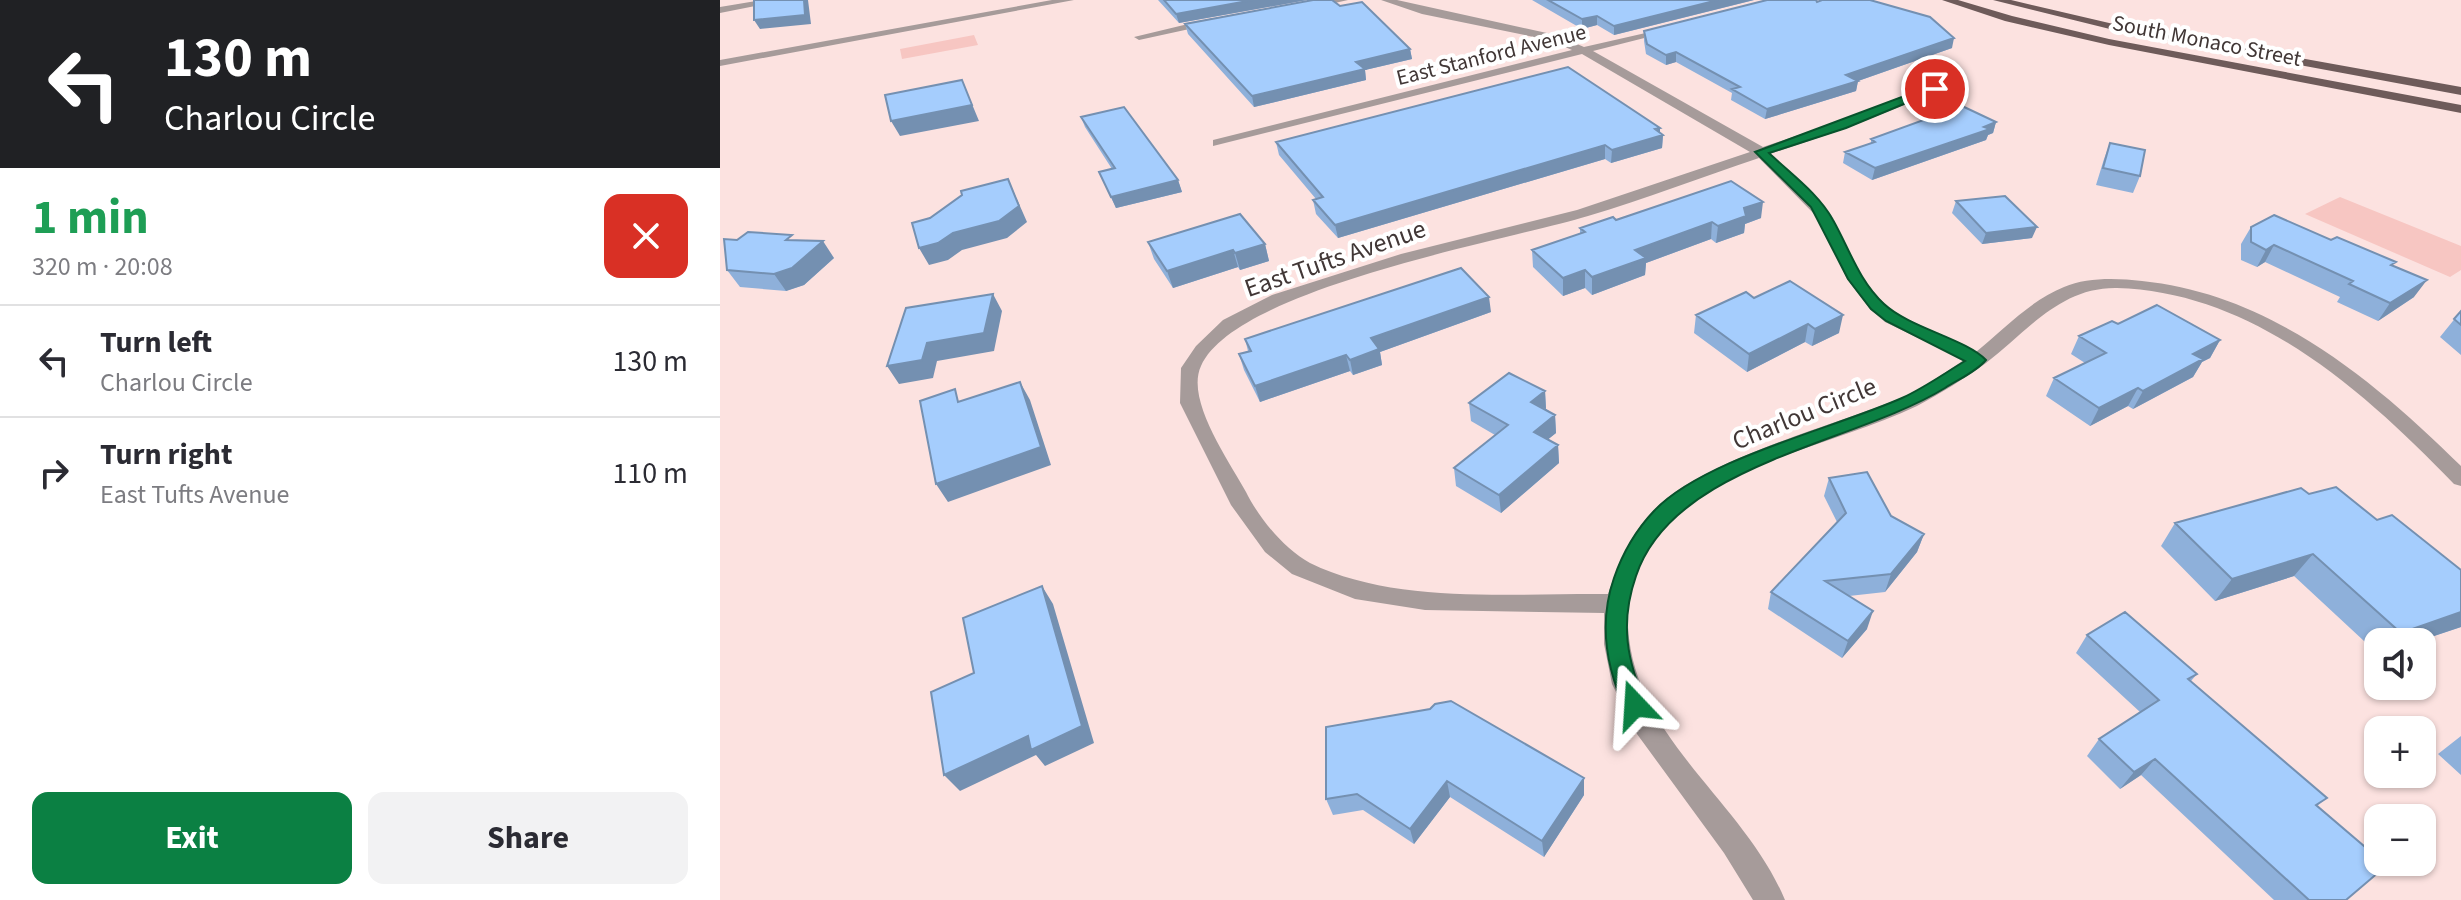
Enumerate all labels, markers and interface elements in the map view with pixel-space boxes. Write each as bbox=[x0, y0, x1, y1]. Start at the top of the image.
street label: South Monaco Street bbox=[2110, 7, 2304, 75]
street label: East Stanford Avenue bbox=[1393, 16, 1590, 94]
text: 130 m bbox=[164, 19, 312, 98]
icon: left bbox=[32, 32, 136, 136]
pin bbox=[1901, 55, 1969, 123]
icon: arrive bbox=[1913, 67, 1957, 111]
text: Charlou Circle bbox=[164, 93, 375, 144]
text: 1 min bbox=[32, 184, 149, 252]
button: close bbox=[604, 194, 688, 278]
street label: East Tufts Avenue bbox=[1240, 210, 1431, 307]
text: 320 m · 20:08 bbox=[32, 248, 173, 285]
text: Turn left bbox=[100, 321, 212, 364]
icon: left bbox=[32, 339, 76, 383]
text: 130 m bbox=[612, 340, 688, 383]
text: Charlou Circle bbox=[100, 364, 253, 401]
street label: Charlou Circle bbox=[1727, 368, 1882, 459]
text: Turn right bbox=[100, 433, 232, 476]
icon: right bbox=[32, 451, 76, 495]
text: 110 m bbox=[612, 452, 688, 495]
text: East Tufts Avenue bbox=[100, 476, 289, 513]
map controls bbox=[2364, 628, 2436, 876]
button: sound bbox=[2364, 628, 2436, 700]
position arrow bbox=[1593, 663, 1677, 747]
button: + bbox=[2364, 716, 2436, 788]
button: Exit bbox=[32, 792, 352, 884]
button: Share bbox=[368, 792, 688, 884]
button: − bbox=[2364, 804, 2436, 876]

